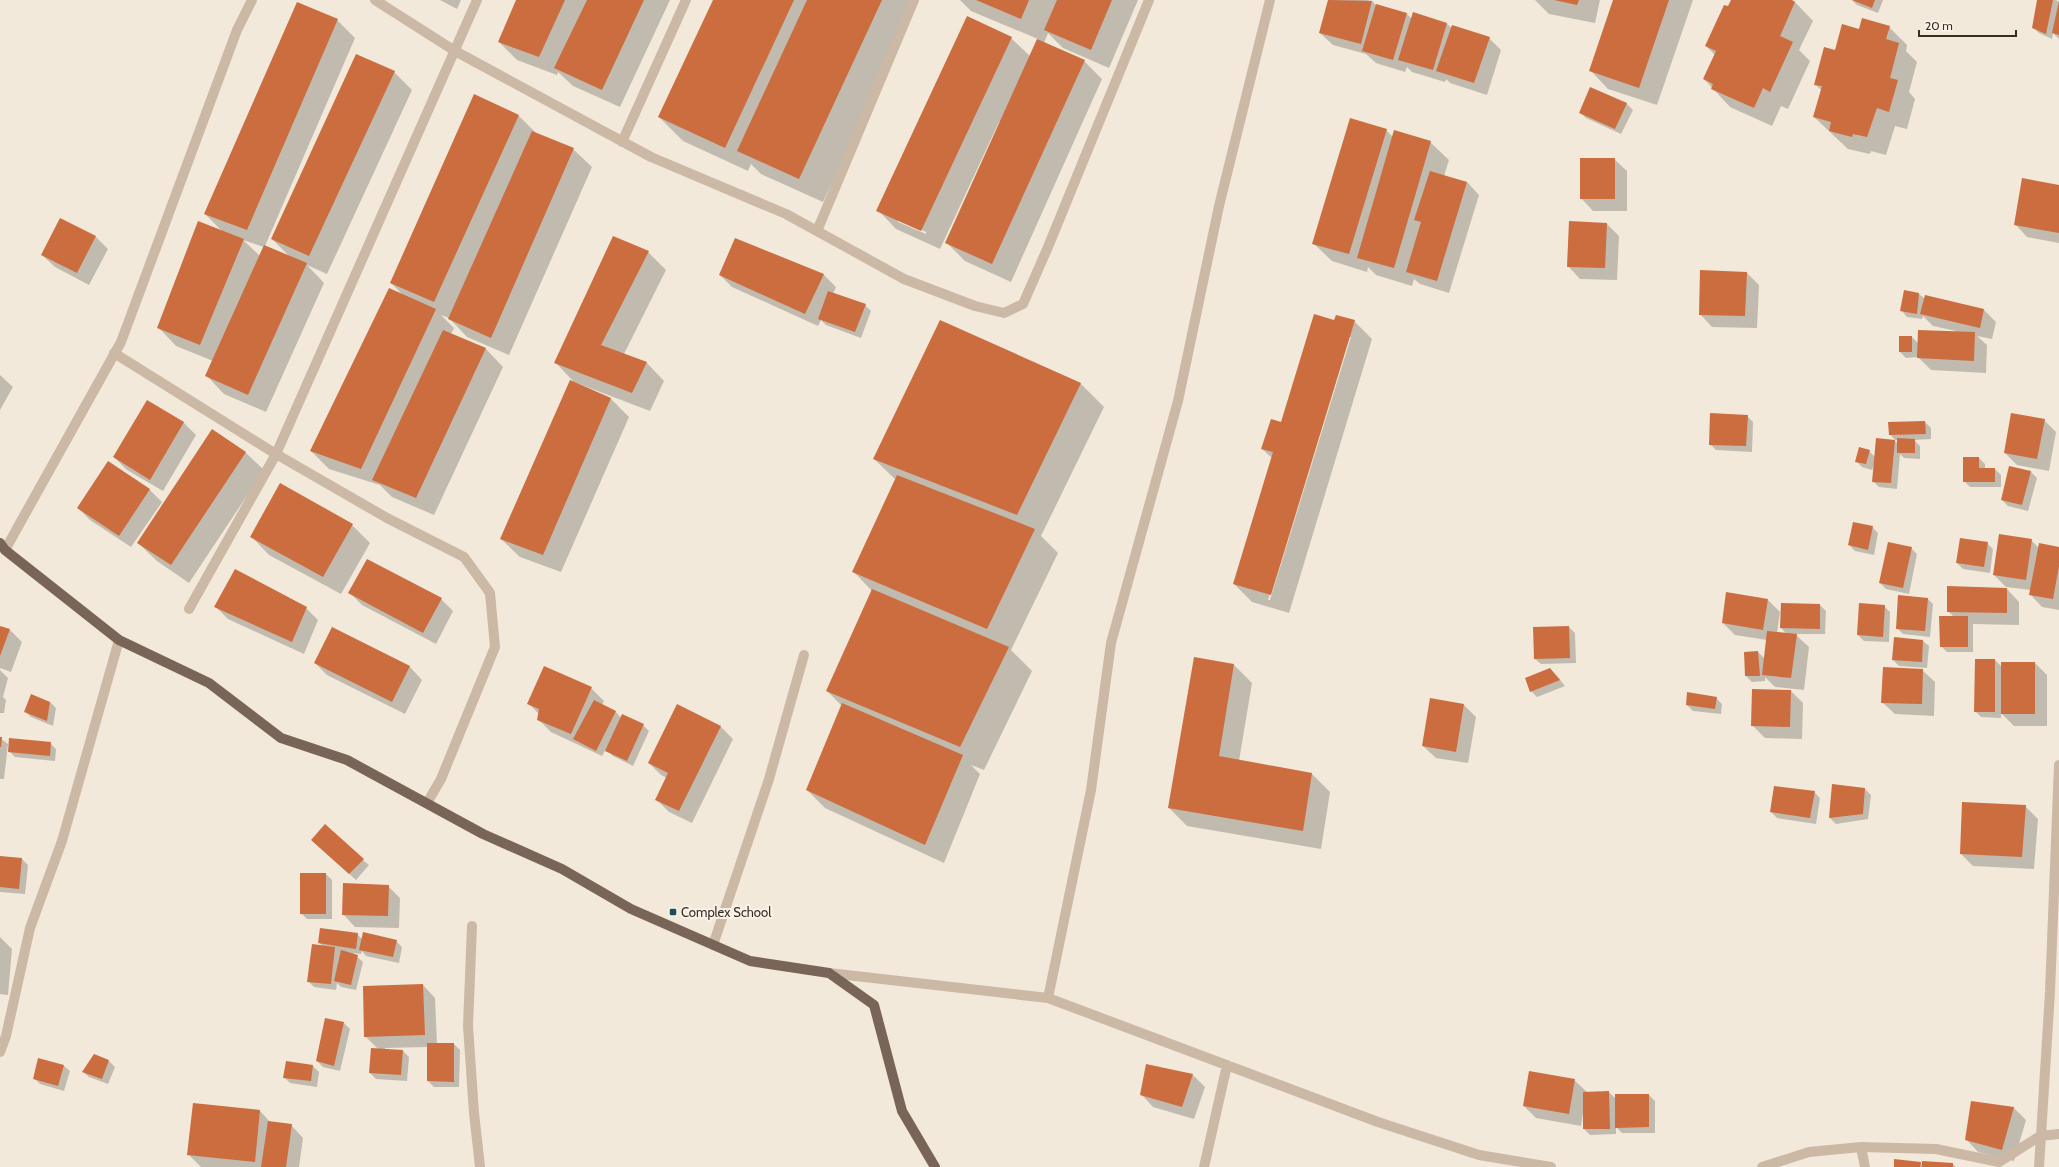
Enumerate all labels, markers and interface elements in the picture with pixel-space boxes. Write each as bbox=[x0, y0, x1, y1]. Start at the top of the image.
scale bar bbox=[1919, 12, 2016, 38]
text: 20 m bbox=[1925, 18, 1953, 33]
place label: Complex School bbox=[681, 904, 771, 920]
marker: Complex School bbox=[668, 907, 678, 917]

